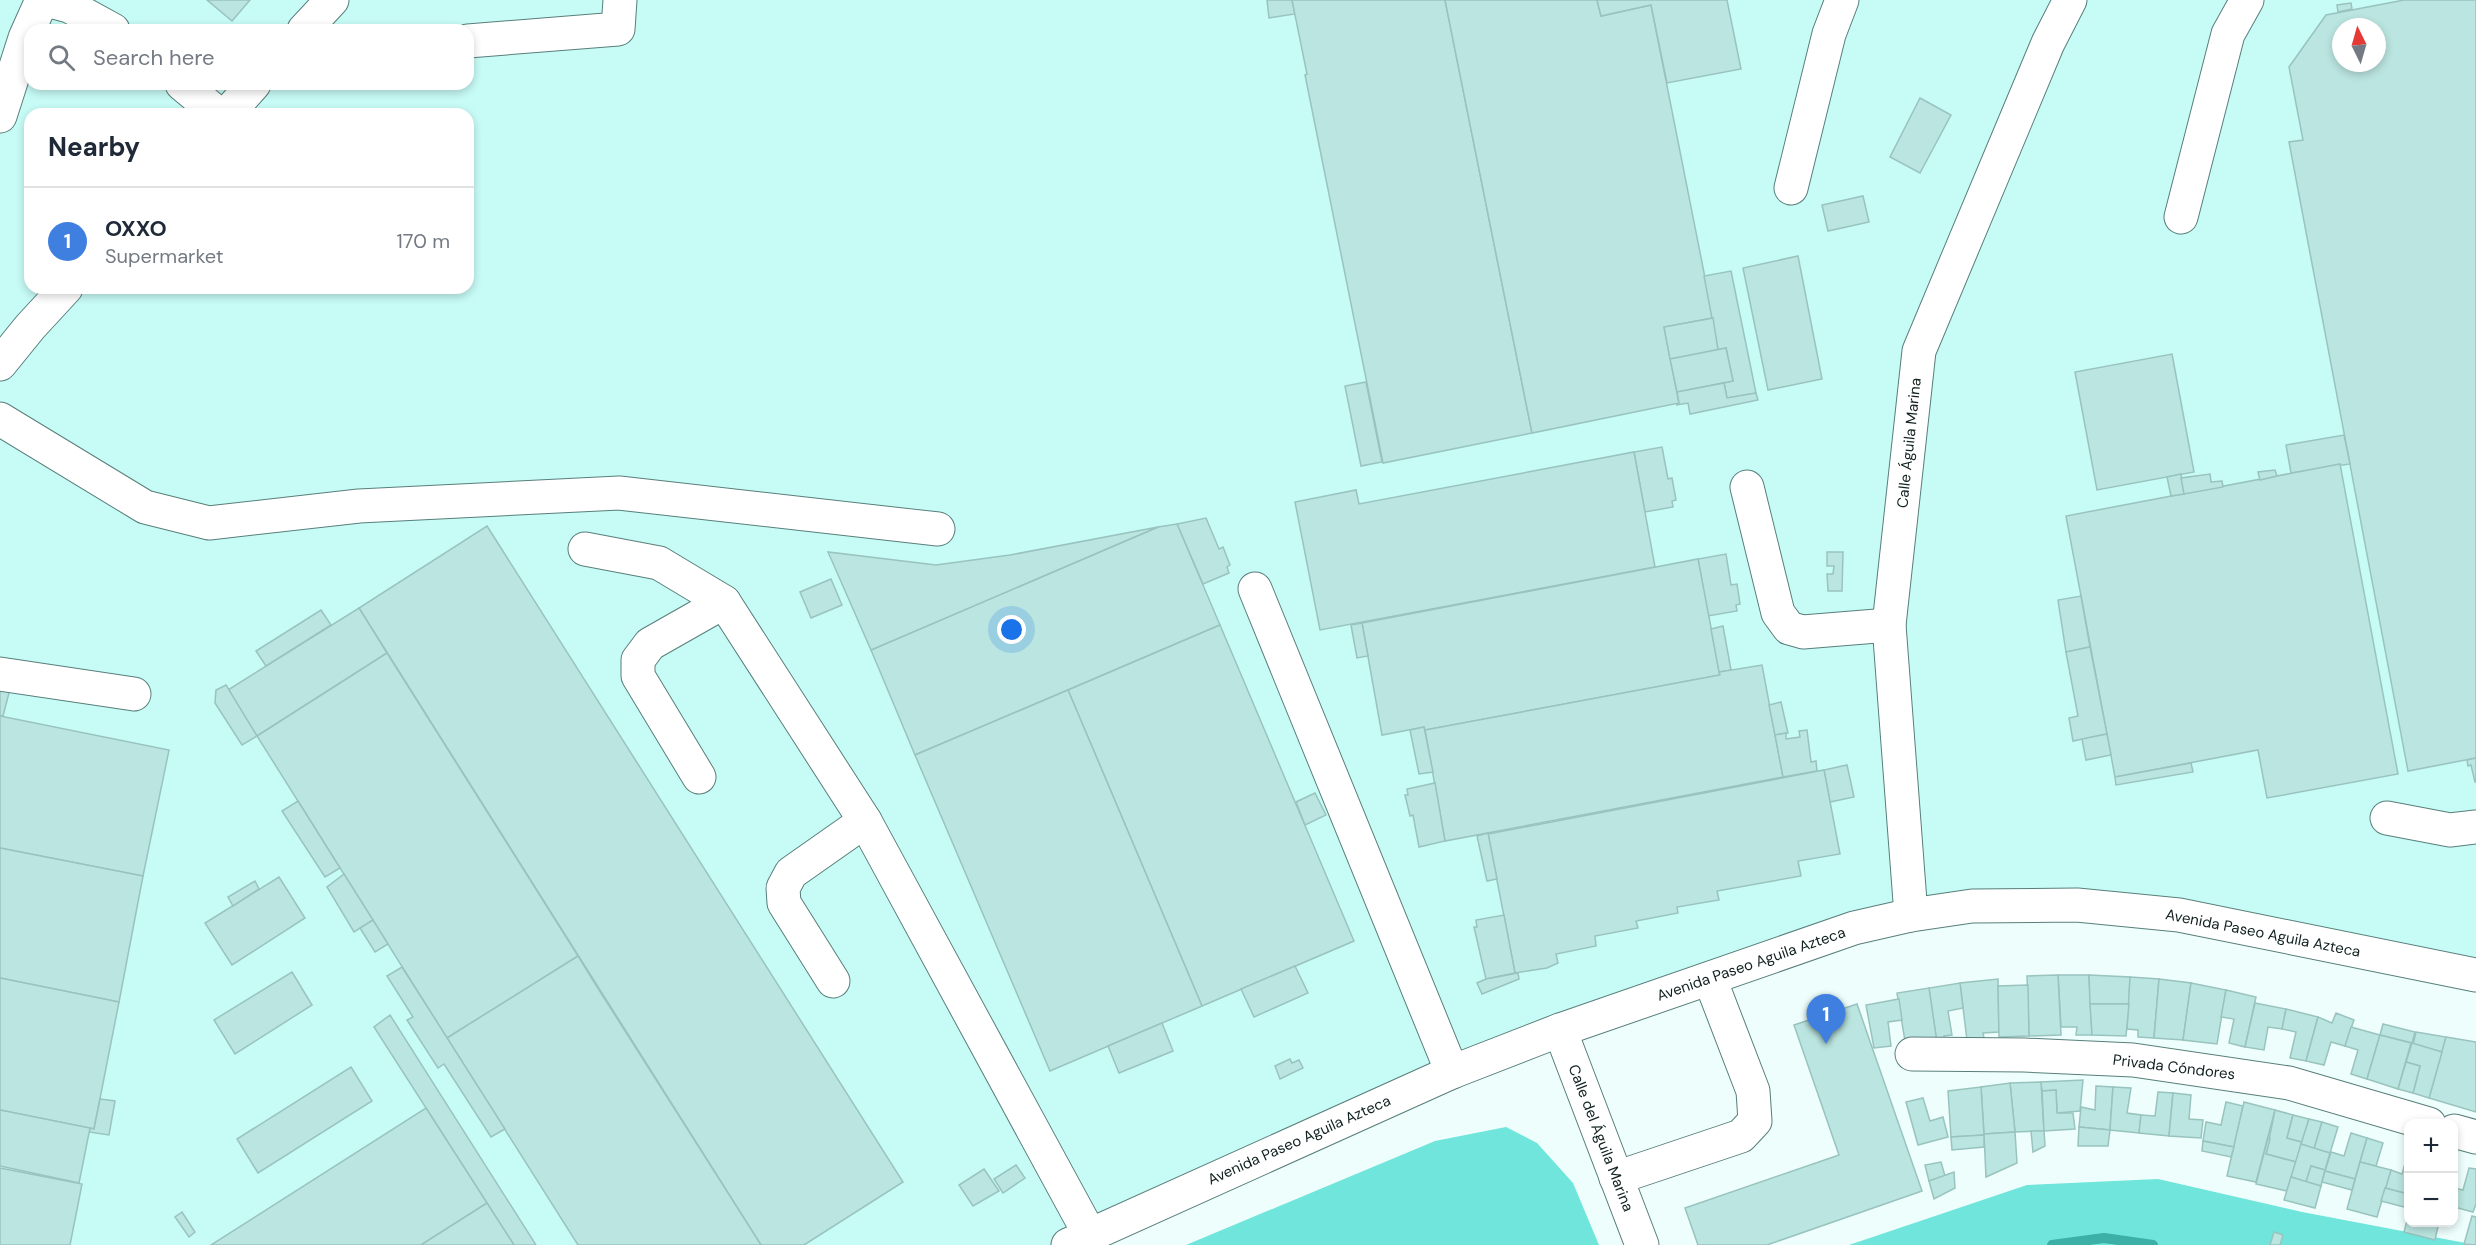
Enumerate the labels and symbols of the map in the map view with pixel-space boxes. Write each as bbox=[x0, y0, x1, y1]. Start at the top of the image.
north arrow bbox=[2332, 18, 2386, 72]
street label: Calle Águila Marina bbox=[1892, 377, 1926, 509]
your location bbox=[997, 615, 1026, 644]
street label: Avenida Paseo Aguila Azteca bbox=[2164, 904, 2362, 962]
street label: Avenida Paseo Aguila Azteca bbox=[1654, 922, 1848, 1006]
pin: 1 bbox=[1806, 994, 1846, 1044]
street label: Privada Cóndores bbox=[2112, 1050, 2236, 1084]
street label: Calle del Águila Marina bbox=[1564, 1062, 1638, 1214]
street label: Avenida Paseo Aguila Azteca bbox=[1204, 1091, 1394, 1189]

